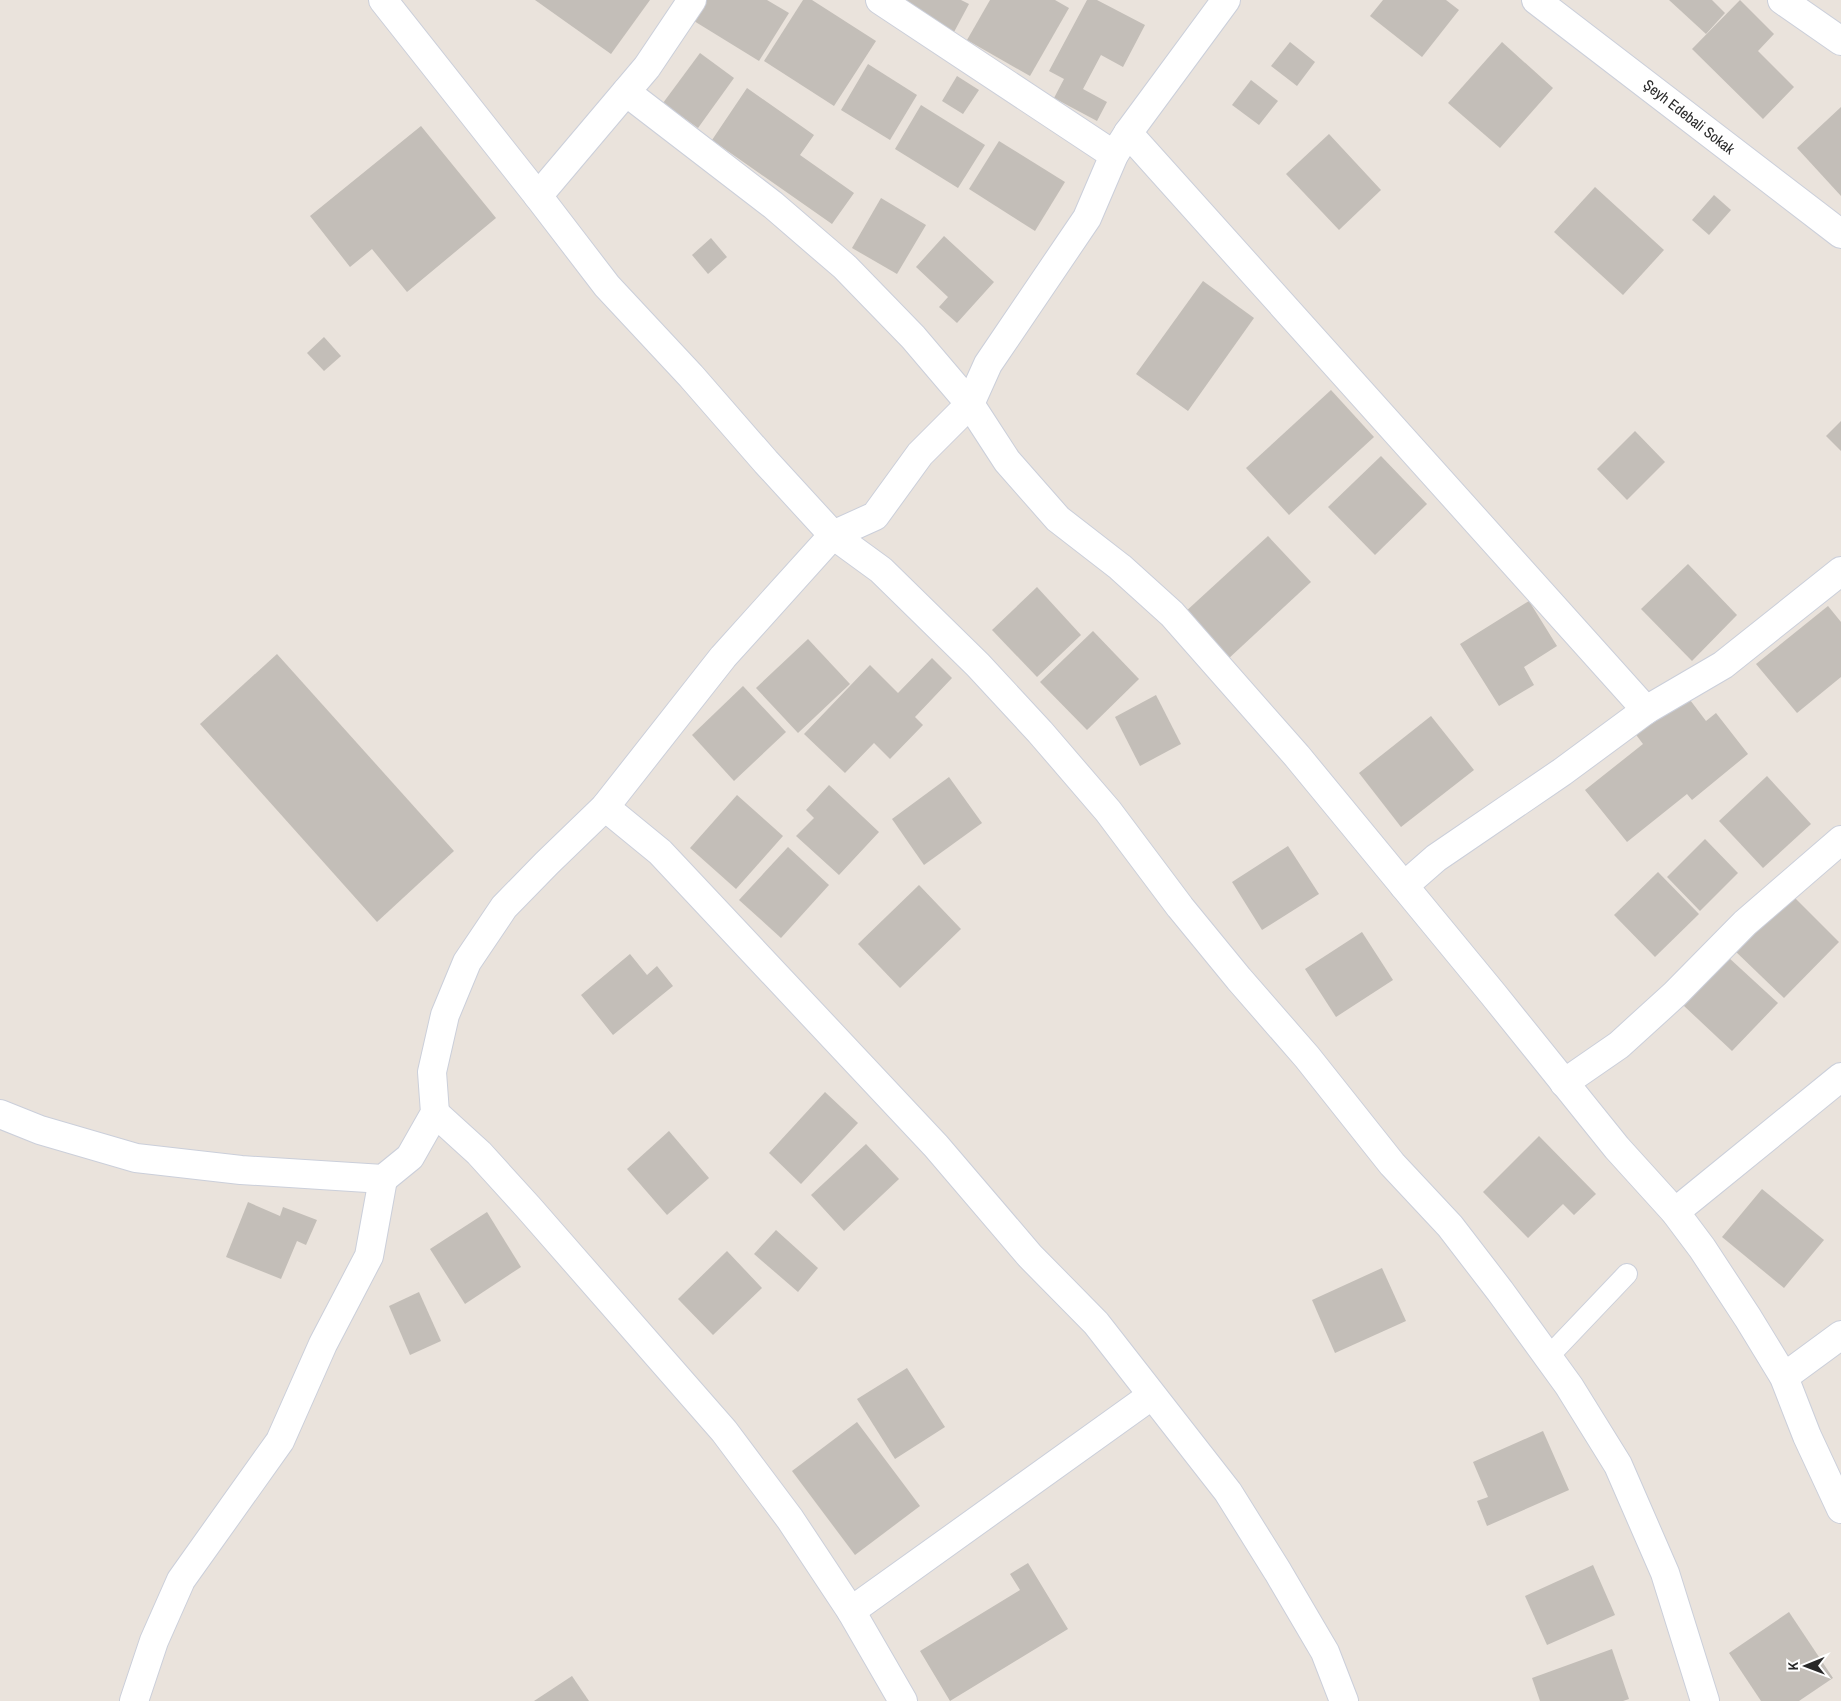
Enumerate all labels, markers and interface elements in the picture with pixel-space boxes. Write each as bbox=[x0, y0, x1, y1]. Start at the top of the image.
street label: Şeyh Edebali Sokak bbox=[1639, 74, 1740, 160]
north arrow bbox=[1781, 1641, 1831, 1691]
text: K bbox=[1784, 1661, 1802, 1671]

